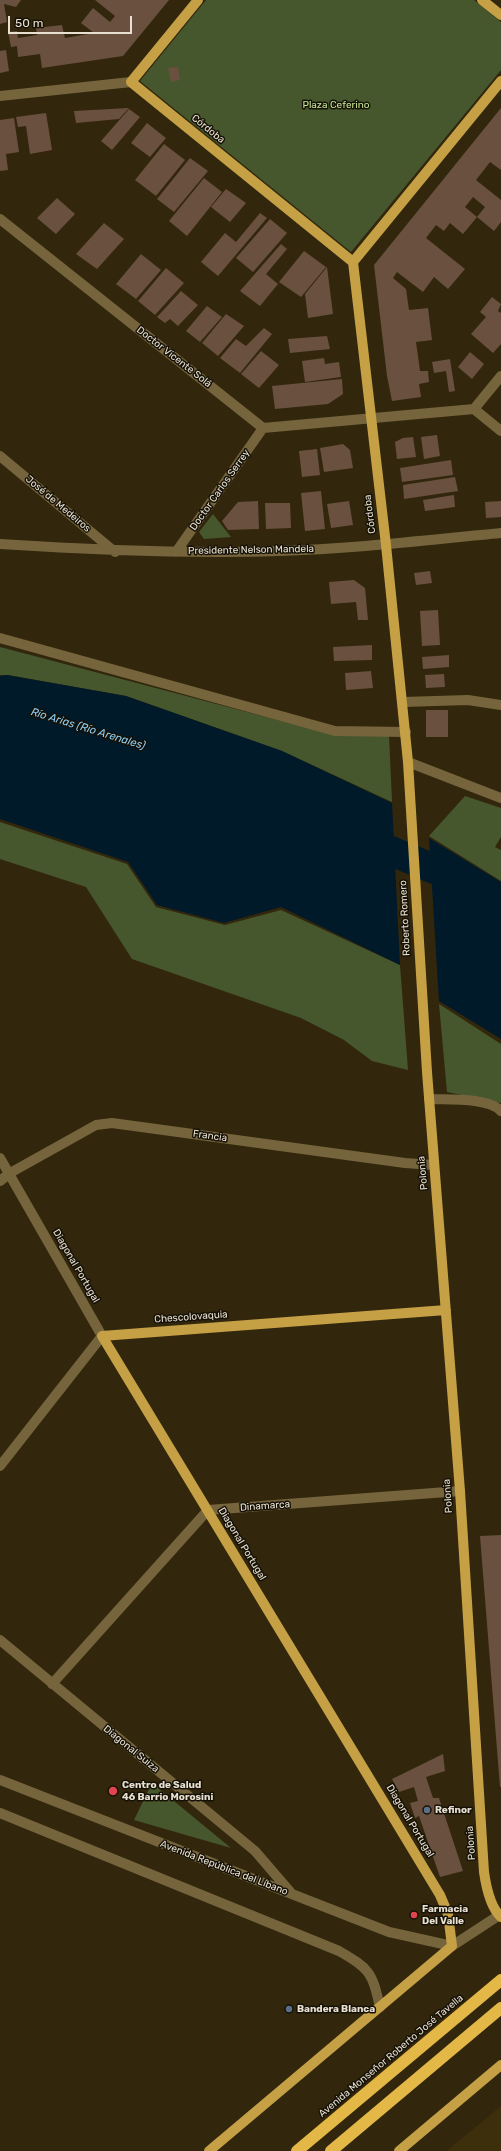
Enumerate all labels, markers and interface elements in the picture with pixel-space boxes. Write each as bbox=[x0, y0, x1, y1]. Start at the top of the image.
scale bar bbox=[10, 8, 134, 34]
text: 50 m bbox=[15, 16, 43, 30]
park label: Plaza Ceferino bbox=[302, 99, 370, 111]
street label: Córdoba bbox=[189, 112, 227, 146]
street label: Doctor Vicente Solá bbox=[134, 324, 214, 390]
street label: Doctor Carlos Serrey bbox=[188, 447, 252, 533]
street label: José de Medeiros bbox=[23, 473, 93, 535]
street label: Córdoba bbox=[362, 494, 378, 534]
street label: Presidente Nelson Mandela bbox=[188, 543, 314, 557]
water label: Río Arias (Río Arenales) bbox=[29, 705, 147, 753]
street label: Roberto Romero bbox=[397, 880, 413, 956]
street label: Francia bbox=[192, 1128, 228, 1144]
street label: Polonia bbox=[416, 1155, 430, 1191]
street label: Diagonal Portugal bbox=[50, 1227, 102, 1305]
street label: Chescolovaquia bbox=[154, 1308, 228, 1326]
street label: Polonia bbox=[441, 1478, 455, 1514]
street label: Dinamarca bbox=[240, 1498, 290, 1514]
street label: Diagonal Portugal bbox=[216, 1505, 268, 1583]
street label: Diagonal Suiza bbox=[101, 1723, 161, 1775]
place label: Centro de Salud 46 Barrio Morosini bbox=[122, 1779, 213, 1802]
street label: Diagonal Portugal bbox=[384, 1782, 436, 1860]
marker: Centro de Salud 46 Barrio Morosini bbox=[107, 1785, 119, 1797]
place label: Refinor bbox=[435, 1804, 472, 1816]
marker: Refinor bbox=[422, 1805, 432, 1815]
street label: Polonia bbox=[464, 1825, 478, 1861]
street label: Avenida República del Líbano bbox=[158, 1838, 290, 1898]
place label: Farmacia Del Valle bbox=[422, 1903, 468, 1926]
marker: Farmacia Del Valle bbox=[409, 1910, 419, 1920]
street label: Avenida Monseñor Roberto José Tavella bbox=[316, 1992, 466, 2120]
place label: Bandera Blanca bbox=[297, 2003, 375, 2015]
marker: Bandera Blanca bbox=[284, 2004, 294, 2014]

